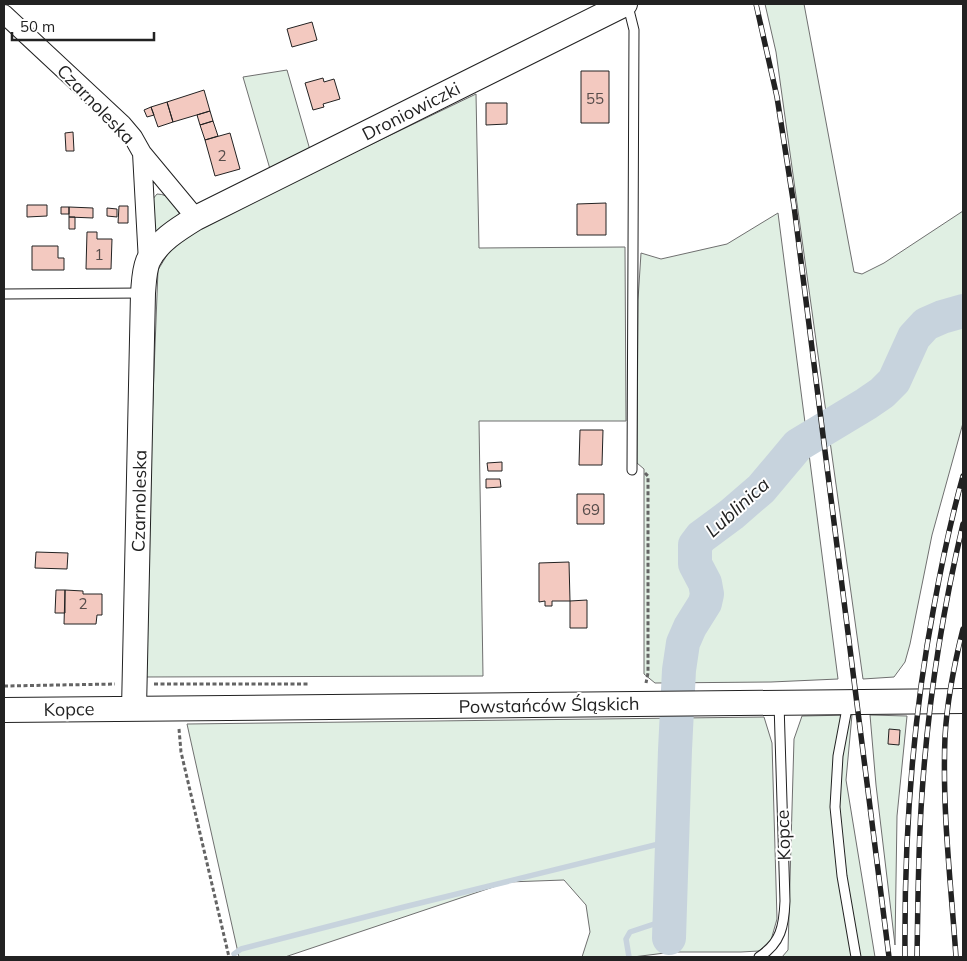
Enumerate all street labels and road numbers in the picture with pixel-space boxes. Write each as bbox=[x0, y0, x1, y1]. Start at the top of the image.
street label: Czarnoleska bbox=[52, 59, 140, 149]
street label: Droniowiczki bbox=[358, 76, 464, 146]
street label: Czarnoleska bbox=[127, 450, 151, 552]
street label: Powstańców Śląskich bbox=[458, 692, 640, 718]
street label: Kopce bbox=[43, 697, 95, 721]
street label: Kopce bbox=[771, 809, 795, 861]

